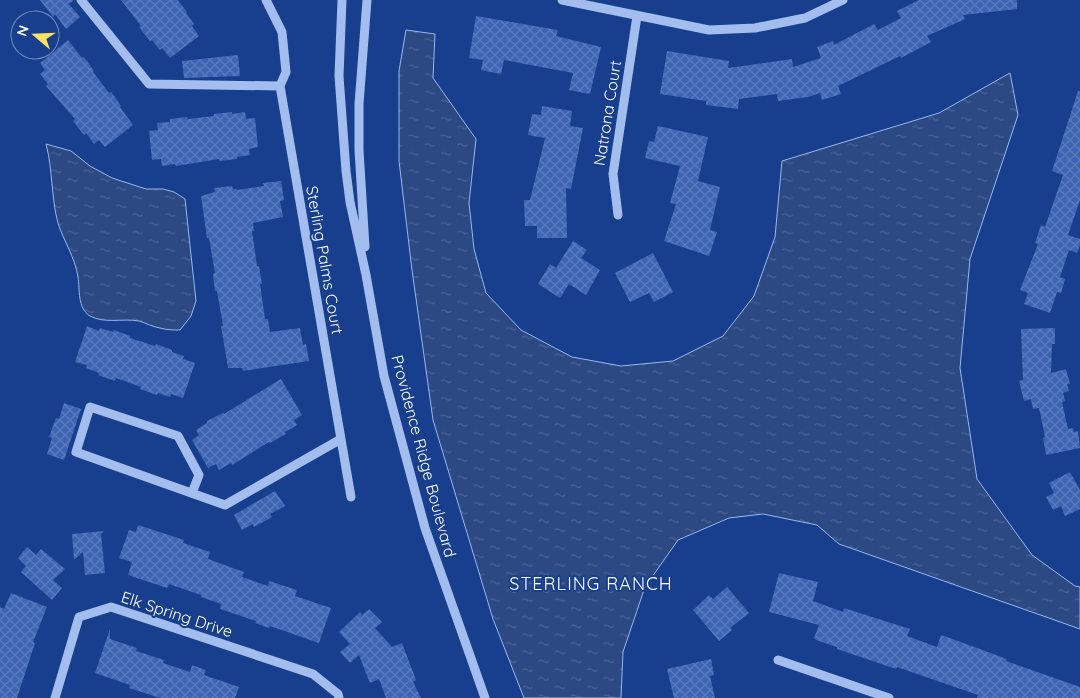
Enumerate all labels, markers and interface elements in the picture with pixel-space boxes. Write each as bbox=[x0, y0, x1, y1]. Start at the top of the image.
north arrow bbox=[10, 10, 60, 60]
text: N bbox=[13, 23, 33, 39]
street label: Natrona Court bbox=[589, 59, 625, 167]
street label: Sterling Palms Court bbox=[302, 184, 348, 336]
street label: Providence Ridge Boulevard bbox=[387, 353, 461, 559]
district label: STERLING RANCH bbox=[509, 572, 673, 595]
street label: Elk Spring Drive bbox=[119, 587, 235, 641]

